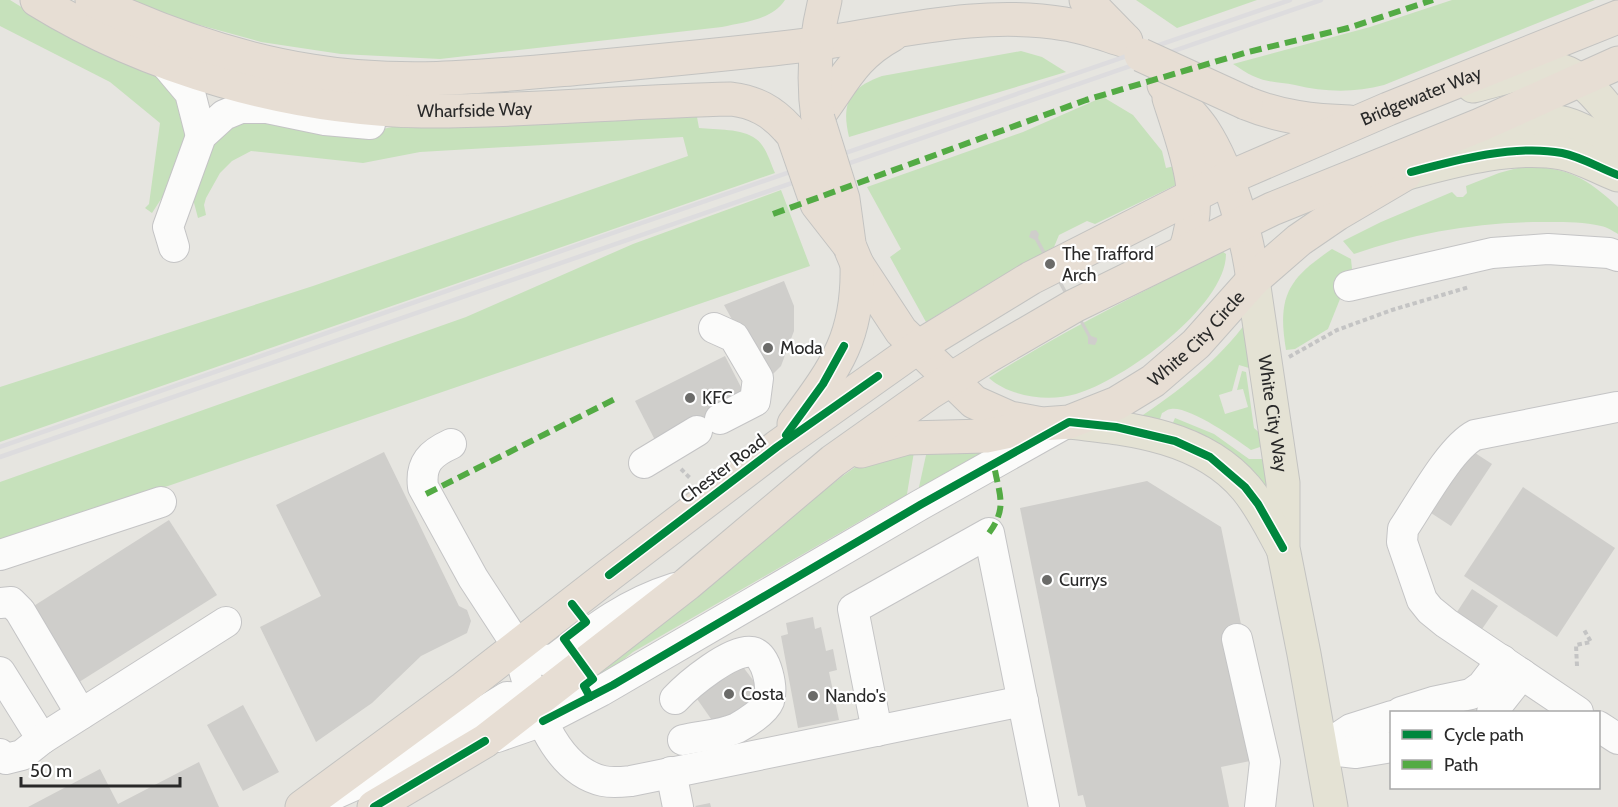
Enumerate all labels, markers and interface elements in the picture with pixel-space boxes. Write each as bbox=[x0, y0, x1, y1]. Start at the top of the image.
street label: Bridgewater Way bbox=[1357, 62, 1485, 130]
street label: Wharfside Way bbox=[417, 97, 533, 122]
place label: The Trafford Arch bbox=[1062, 243, 1154, 286]
marker: The Trafford Arch bbox=[1043, 257, 1057, 271]
street label: White City Circle bbox=[1144, 286, 1249, 391]
place label: Moda bbox=[780, 337, 823, 359]
marker: Moda bbox=[761, 341, 775, 355]
street label: White City Way bbox=[1253, 353, 1292, 474]
place label: KFC bbox=[702, 387, 733, 409]
marker: KFC bbox=[683, 391, 697, 405]
street label: Chester Road bbox=[676, 430, 770, 508]
place label: Currys bbox=[1059, 569, 1107, 591]
marker: Currys bbox=[1040, 573, 1054, 587]
place label: Costa bbox=[741, 683, 784, 705]
place label: Nando's bbox=[825, 685, 886, 707]
marker: Costa bbox=[722, 687, 736, 701]
marker: Nando's bbox=[806, 689, 820, 703]
legend bbox=[1390, 711, 1600, 789]
text: Cycle path bbox=[1444, 724, 1524, 746]
scale bar bbox=[21, 750, 180, 788]
text: Path bbox=[1444, 754, 1478, 776]
text: 50 m bbox=[30, 760, 72, 782]

